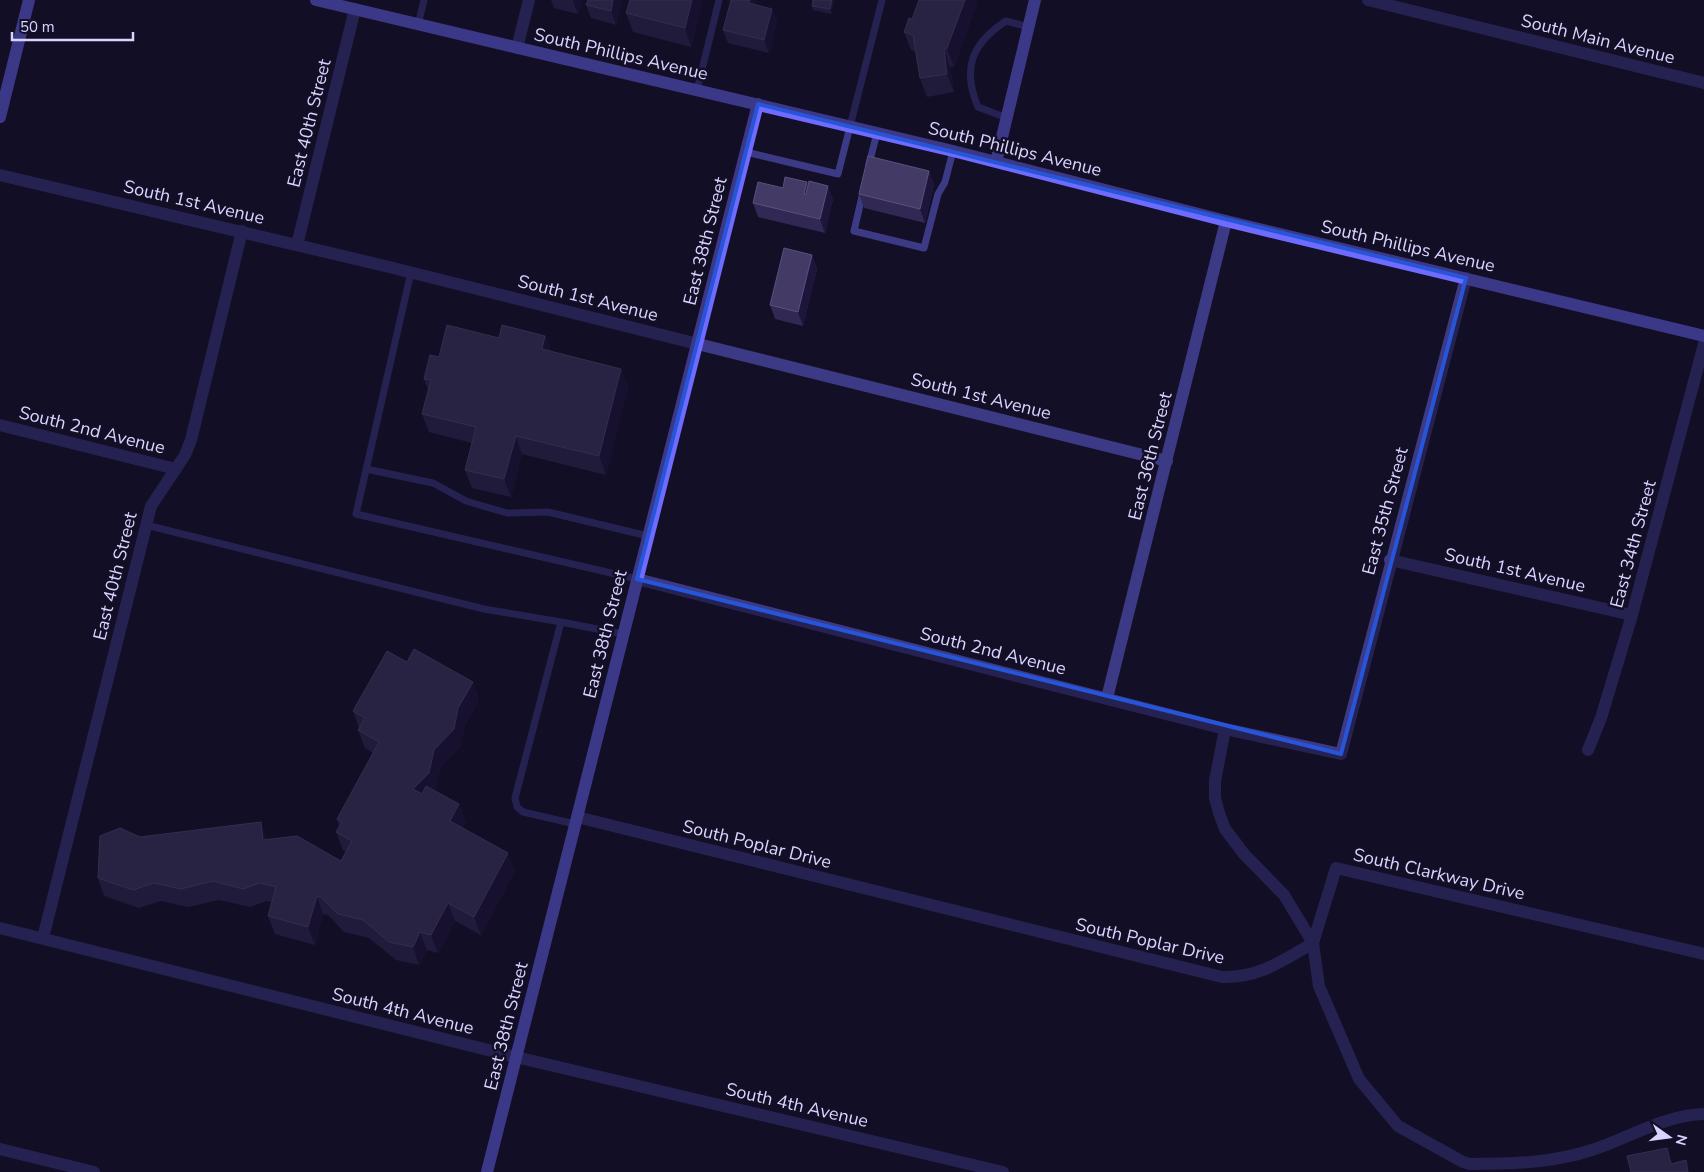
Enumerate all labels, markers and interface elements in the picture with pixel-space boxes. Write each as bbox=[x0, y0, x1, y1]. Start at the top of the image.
street label: South Main Avenue bbox=[1519, 8, 1677, 70]
scale bar bbox=[12, 10, 134, 42]
text: 50 m bbox=[20, 17, 55, 37]
street label: South Phillips Avenue bbox=[532, 22, 710, 86]
street label: East 40th Street bbox=[281, 56, 337, 190]
street label: South Phillips Avenue bbox=[926, 116, 1104, 182]
street label: South 1st Avenue bbox=[121, 174, 267, 230]
street label: East 38th Street bbox=[677, 174, 733, 308]
street label: South Phillips Avenue bbox=[1319, 214, 1497, 278]
street label: South 1st Avenue bbox=[515, 269, 661, 327]
street label: South 1st Avenue bbox=[908, 367, 1054, 425]
street label: East 36th Street bbox=[1122, 389, 1178, 523]
street label: South 2nd Avenue bbox=[16, 400, 168, 460]
street label: East 35th Street bbox=[1356, 444, 1414, 577]
street label: East 34th Street bbox=[1604, 477, 1662, 610]
street label: East 40th Street bbox=[87, 509, 143, 643]
street label: South 1st Avenue bbox=[1442, 542, 1588, 598]
street label: East 38th Street bbox=[577, 567, 633, 701]
street label: South 2nd Avenue bbox=[917, 621, 1069, 681]
street label: South Poplar Drive bbox=[680, 814, 834, 874]
street label: South Clarkway Drive bbox=[1351, 843, 1527, 905]
street label: South Poplar Drive bbox=[1073, 912, 1227, 970]
street label: East 38th Street bbox=[478, 959, 534, 1093]
street label: South 4th Avenue bbox=[329, 982, 477, 1040]
street label: South 4th Avenue bbox=[723, 1077, 871, 1133]
north arrow bbox=[1644, 1112, 1694, 1162]
text: N bbox=[1671, 1133, 1692, 1147]

